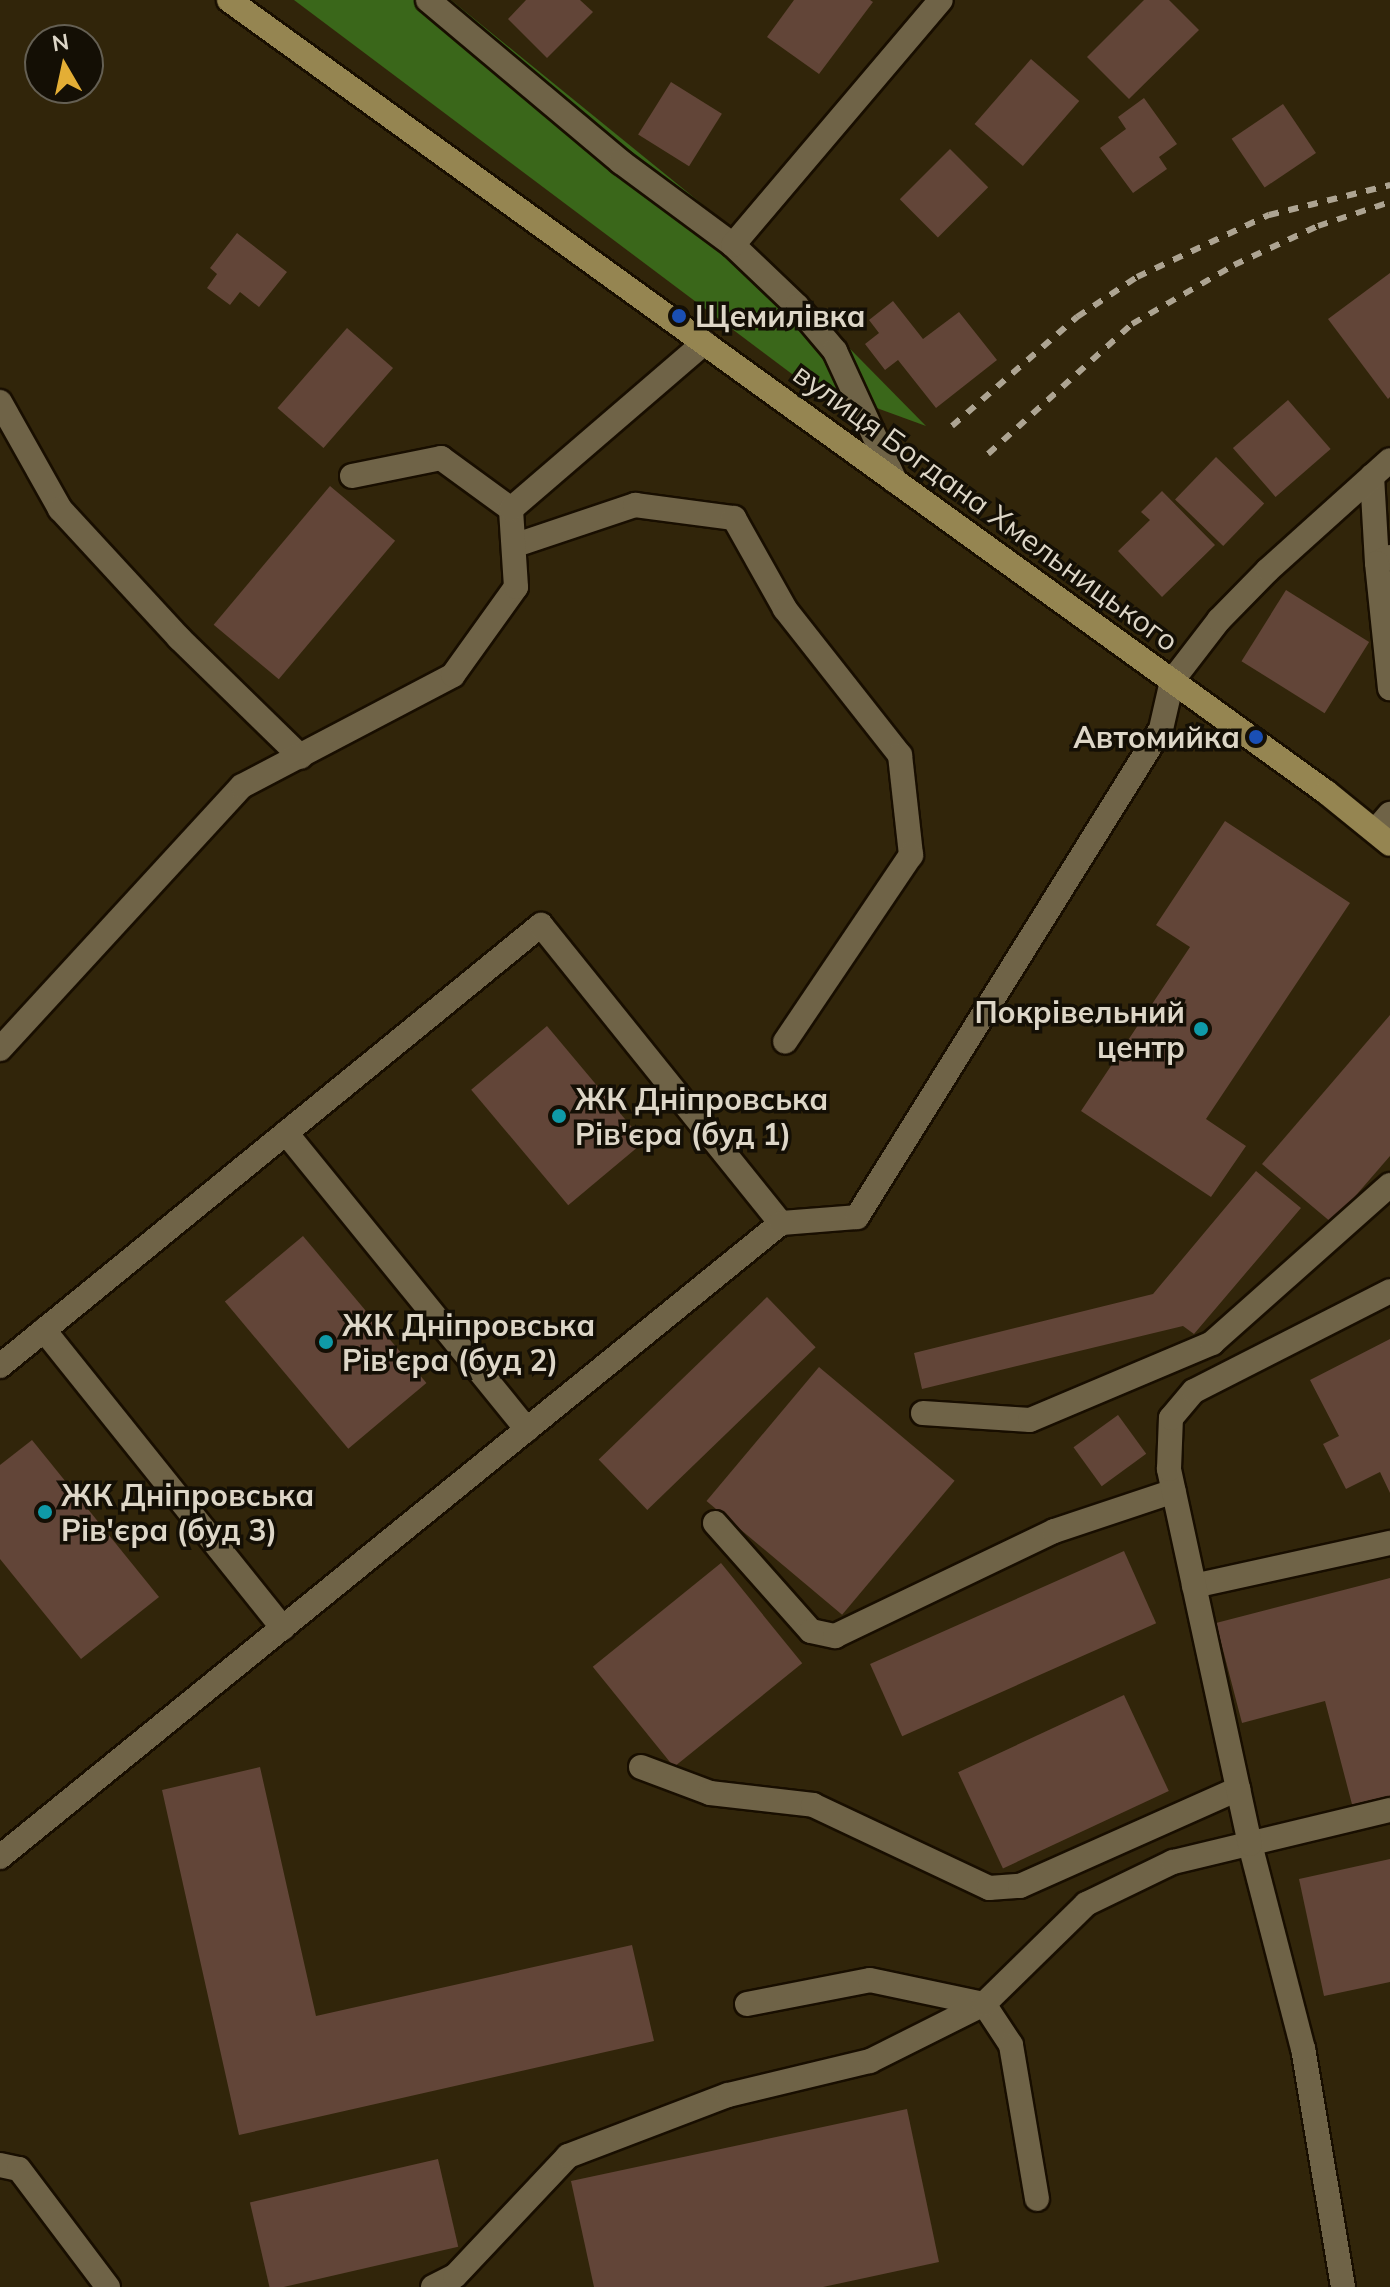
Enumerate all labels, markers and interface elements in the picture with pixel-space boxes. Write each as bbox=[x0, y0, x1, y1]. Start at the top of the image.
north arrow bbox=[24, 24, 104, 104]
text: N bbox=[50, 27, 71, 57]
place label: Щемилівка bbox=[695, 298, 866, 334]
marker: Щемилівка bbox=[670, 307, 688, 325]
street label: вулиця Богдана Хмельницького bbox=[786, 355, 1186, 659]
place label: Автомийка bbox=[1073, 719, 1240, 755]
marker: Автомийка bbox=[1247, 728, 1265, 746]
place label: Покрівельний центр bbox=[974, 994, 1185, 1064]
marker: Покрівельний центр bbox=[1192, 1020, 1210, 1038]
place label: ЖК Дніпровська Рів'єра (буд 1) bbox=[575, 1081, 828, 1152]
marker: ЖК Дніпровська Рів'єра (буд 1) bbox=[550, 1107, 568, 1125]
place label: ЖК Дніпровська Рів'єра (буд 2) bbox=[342, 1307, 595, 1378]
marker: ЖК Дніпровська Рів'єра (буд 2) bbox=[317, 1333, 335, 1351]
place label: ЖК Дніпровська Рів'єра (буд 3) bbox=[61, 1477, 314, 1548]
marker: ЖК Дніпровська Рів'єра (буд 3) bbox=[36, 1503, 54, 1521]

